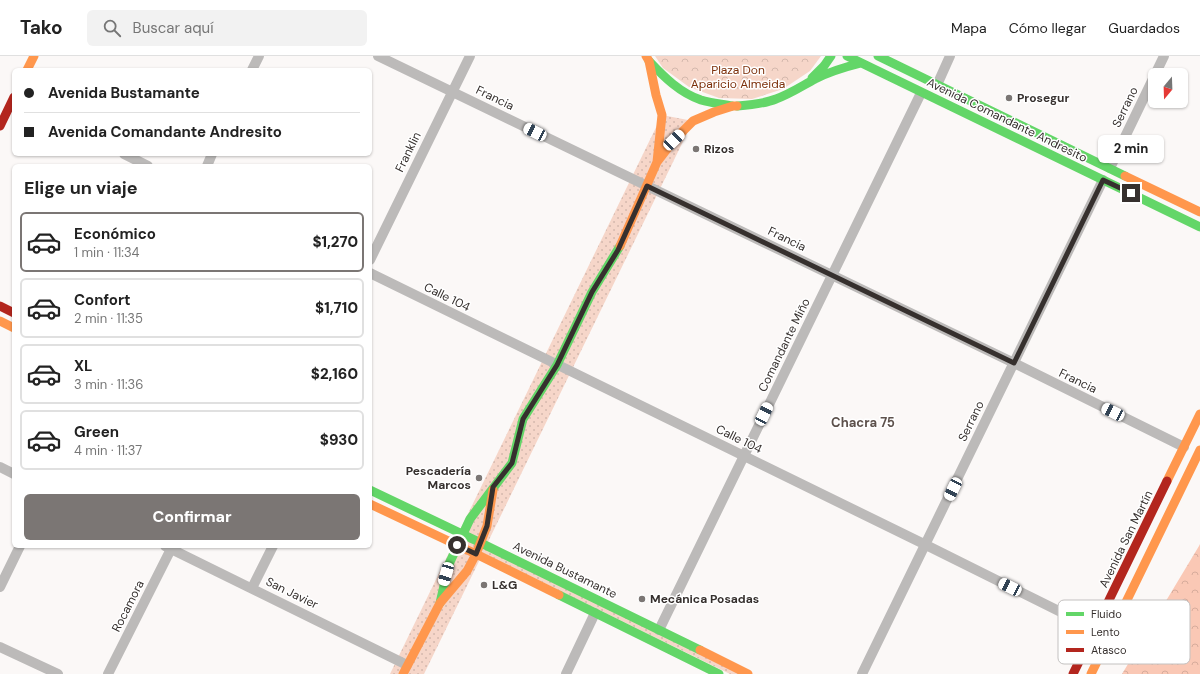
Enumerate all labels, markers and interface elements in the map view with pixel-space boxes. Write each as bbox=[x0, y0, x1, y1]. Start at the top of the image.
search box bbox=[87, 10, 367, 46]
text: Tako bbox=[20, 15, 63, 40]
icon: search bbox=[101, 17, 123, 39]
text: Buscar aquí bbox=[133, 18, 214, 38]
text: Mapa bbox=[951, 19, 987, 37]
text: Cómo llegar bbox=[1009, 19, 1086, 37]
text: Guardados bbox=[1108, 19, 1180, 37]
park label: Plaza Don Aparicio Almeida bbox=[691, 62, 785, 92]
north arrow bbox=[1148, 68, 1188, 108]
map controls bbox=[1148, 68, 1188, 108]
street label: Avenida Comandante Andresito bbox=[924, 74, 1090, 166]
street label: Francia bbox=[473, 82, 517, 114]
text: Avenida Bustamante bbox=[48, 83, 200, 103]
street label: Serrano bbox=[1108, 84, 1142, 130]
place label: Prosegur bbox=[1017, 90, 1069, 106]
marker: Prosegur bbox=[1004, 93, 1014, 103]
car bbox=[522, 121, 548, 143]
text: Avenida Comandante Andresito bbox=[48, 122, 282, 142]
car bbox=[661, 127, 687, 153]
street label: Franklin bbox=[391, 129, 425, 175]
callout: 2 min bbox=[1098, 135, 1164, 163]
text: 2 min bbox=[1114, 140, 1148, 157]
place label: Rizos bbox=[704, 141, 734, 157]
marker: Rizos bbox=[691, 144, 701, 154]
text: Elige un viaje bbox=[24, 176, 138, 200]
route end bbox=[1122, 184, 1140, 202]
street label: Francia bbox=[765, 223, 809, 255]
icon: car bbox=[26, 224, 62, 260]
text: Económico bbox=[74, 224, 156, 244]
text: $1,270 bbox=[312, 232, 358, 252]
text: 1 min · 11:34 bbox=[74, 244, 139, 261]
street label: Calle 104 bbox=[421, 279, 473, 315]
icon: car bbox=[26, 290, 62, 326]
text: Confort bbox=[74, 290, 131, 310]
street label: Comandante Miño bbox=[754, 296, 814, 394]
text: $1,710 bbox=[315, 298, 358, 318]
text: 2 min · 11:35 bbox=[74, 310, 143, 327]
icon: car bbox=[26, 356, 62, 392]
text: XL bbox=[74, 356, 92, 376]
text: $2,160 bbox=[311, 364, 358, 384]
street label: Francia bbox=[1056, 365, 1100, 397]
text: 3 min · 11:36 bbox=[74, 376, 143, 393]
street label: Serrano bbox=[954, 398, 988, 444]
car bbox=[753, 401, 775, 427]
car bbox=[1100, 401, 1126, 423]
district label: Chacra 75 bbox=[831, 414, 895, 431]
street label: Calle 104 bbox=[713, 421, 765, 457]
icon: car bbox=[26, 422, 62, 458]
text: Green bbox=[74, 422, 119, 442]
text: $930 bbox=[320, 430, 358, 450]
text: 4 min · 11:37 bbox=[74, 442, 142, 459]
place label: Pescadería Marcos bbox=[406, 463, 471, 493]
marker: Pescadería Marcos bbox=[474, 473, 484, 483]
car bbox=[942, 476, 964, 502]
street label: Avenida San Martín bbox=[1096, 488, 1156, 590]
button: Confirmar bbox=[24, 494, 360, 540]
route start bbox=[448, 536, 466, 554]
street label: Avenida Bustamante bbox=[510, 538, 620, 602]
car bbox=[437, 561, 455, 587]
street label: San Javier bbox=[263, 573, 321, 613]
car bbox=[997, 576, 1023, 598]
street label: Rocamora bbox=[108, 577, 148, 635]
place label: L&G bbox=[492, 577, 517, 593]
marker: L&G bbox=[479, 580, 489, 590]
place label: Mecánica Posadas bbox=[650, 591, 759, 607]
marker: Mecánica Posadas bbox=[637, 594, 647, 604]
legend bbox=[1058, 600, 1190, 664]
text: Fluido bbox=[1091, 607, 1122, 621]
text: Lento bbox=[1091, 625, 1120, 639]
text: Atasco bbox=[1091, 643, 1126, 657]

